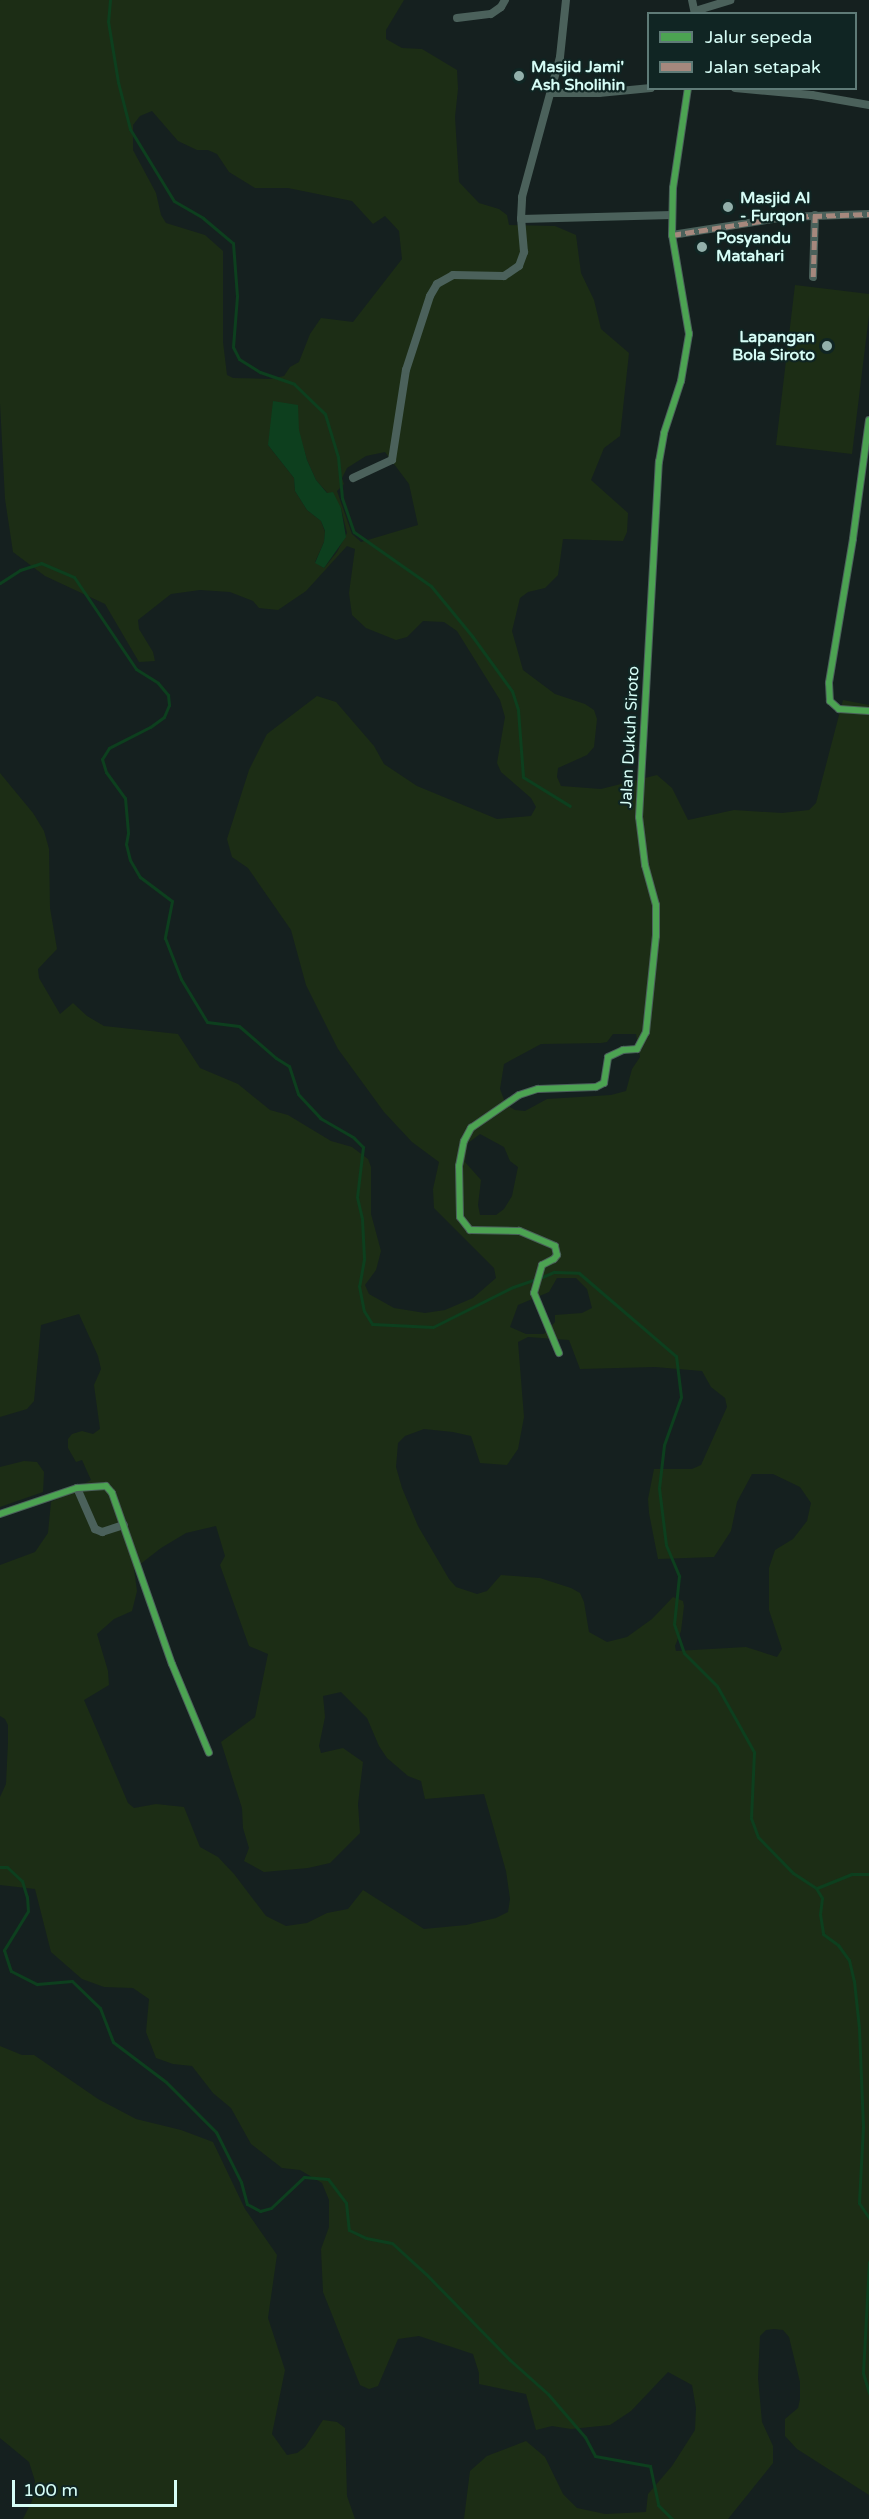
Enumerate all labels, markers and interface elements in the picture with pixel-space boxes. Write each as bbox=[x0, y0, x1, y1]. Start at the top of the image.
legend bbox=[647, 12, 857, 90]
text: Jalur sepeda bbox=[705, 26, 812, 48]
text: Jalan setapak bbox=[705, 56, 821, 78]
place label: Masjid Jami' Ash Sholihin bbox=[531, 57, 625, 95]
marker: Masjid Jami' Ash Sholihin bbox=[512, 69, 526, 83]
place label: Masjid Al - Furqon bbox=[740, 188, 810, 226]
marker: Masjid Al - Furqon bbox=[721, 200, 735, 214]
place label: Posyandu Matahari bbox=[716, 228, 791, 266]
marker: Posyandu Matahari bbox=[693, 238, 711, 256]
place label: Lapangan Bola Siroto bbox=[732, 327, 815, 365]
marker: Lapangan Bola Siroto bbox=[820, 339, 834, 353]
street label: Jalan Dukuh Siroto bbox=[617, 665, 643, 809]
scale bar bbox=[15, 2468, 180, 2506]
text: 100 m bbox=[23, 2479, 78, 2501]

